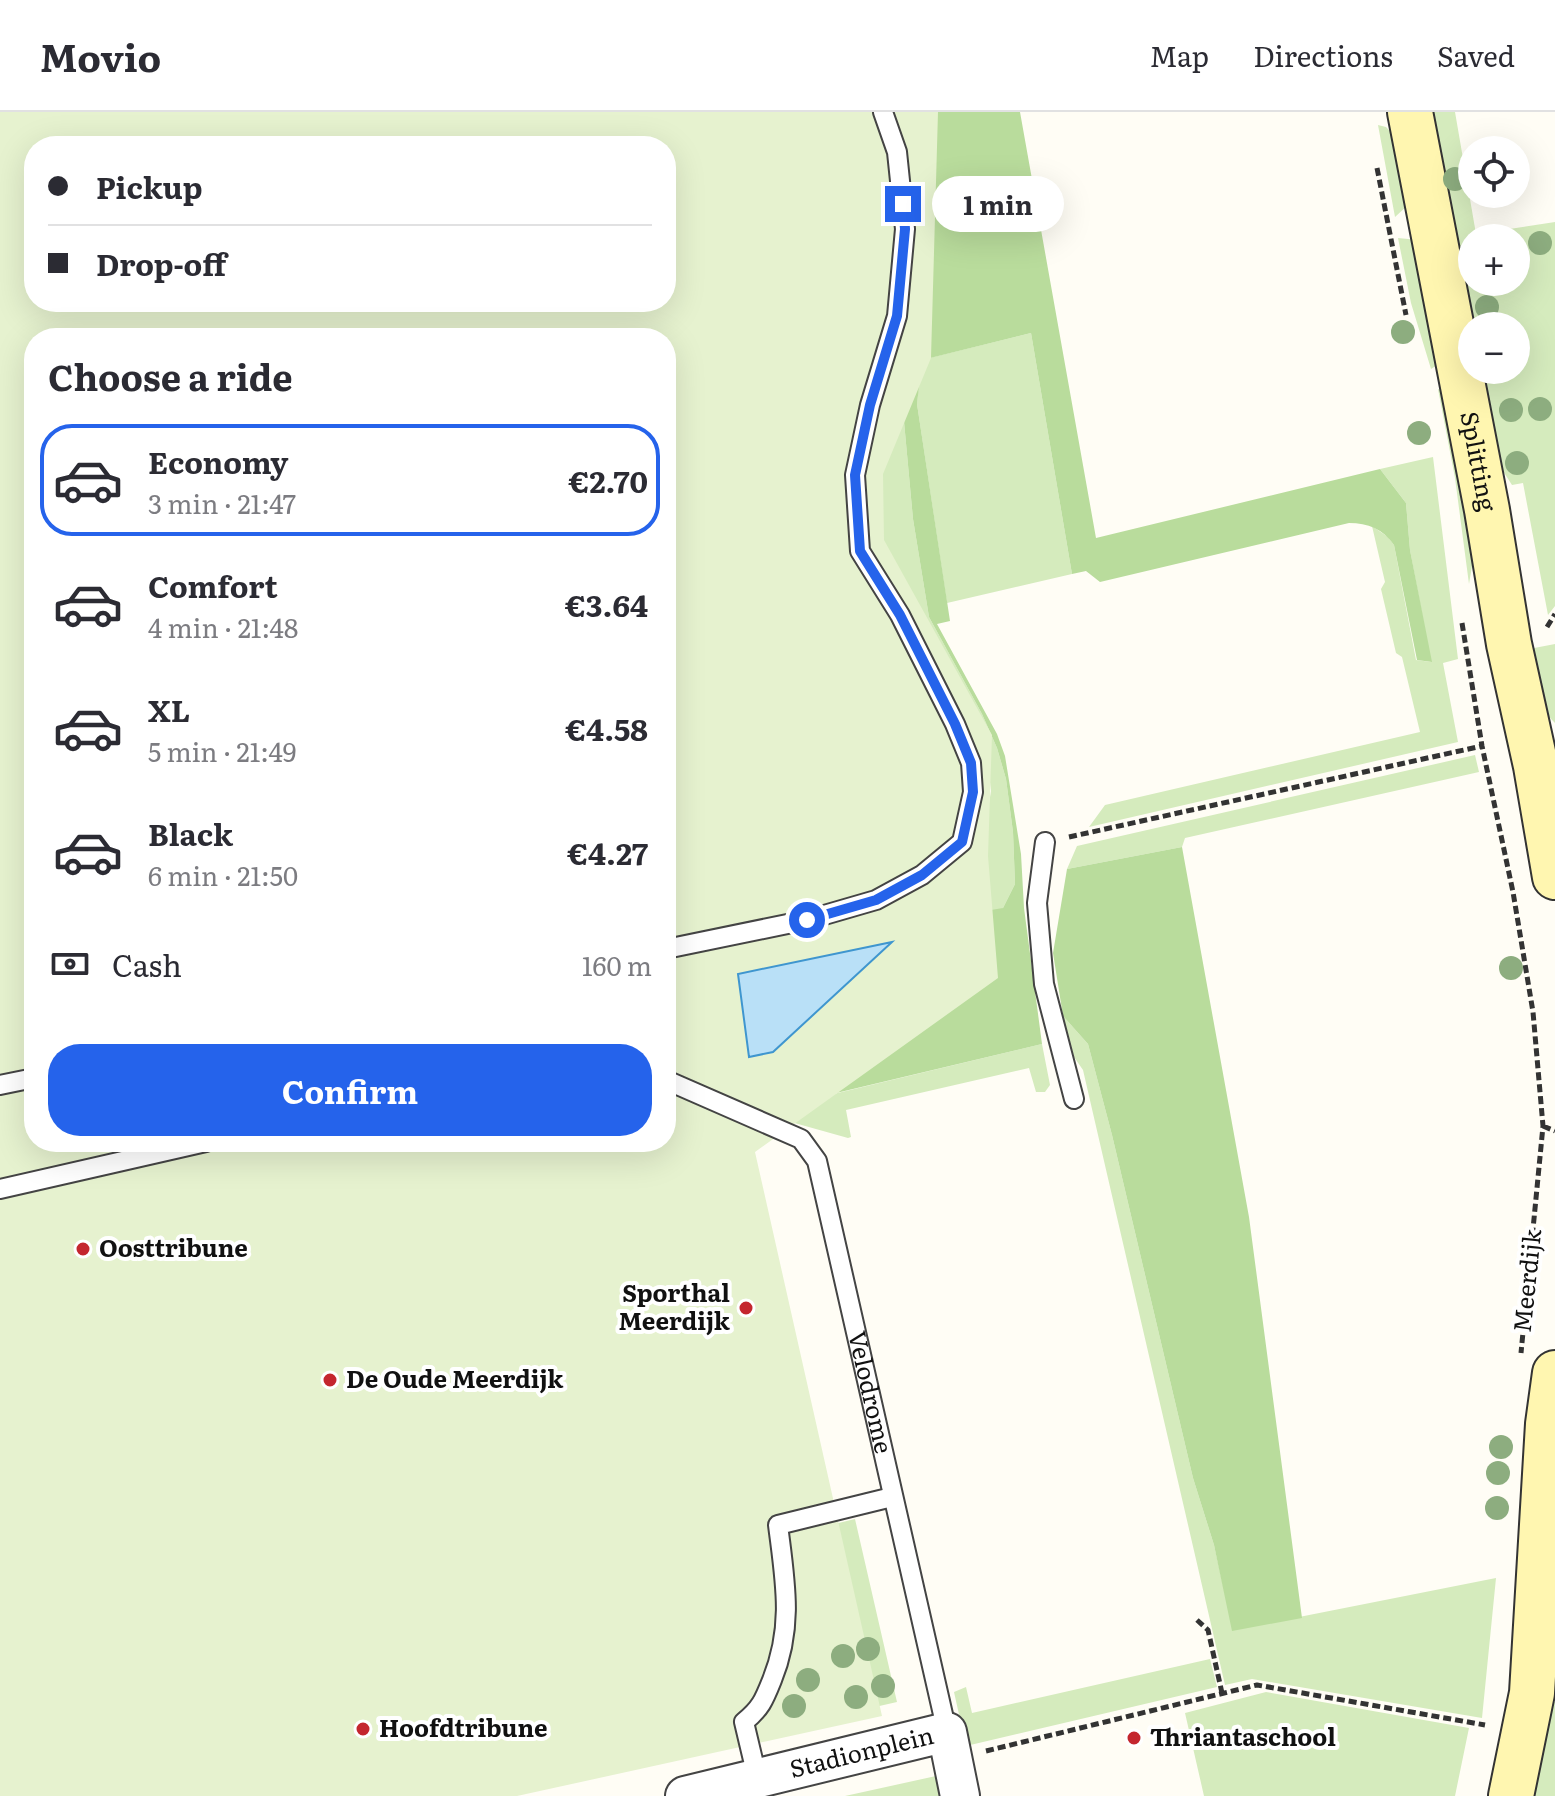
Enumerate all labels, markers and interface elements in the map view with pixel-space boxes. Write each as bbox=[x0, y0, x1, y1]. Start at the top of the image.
text: Movio bbox=[40, 27, 161, 84]
text: Map bbox=[1150, 34, 1209, 76]
text: Directions bbox=[1253, 34, 1393, 76]
text: Saved bbox=[1437, 34, 1515, 76]
map controls bbox=[1458, 136, 1530, 384]
button: locate bbox=[1458, 136, 1530, 208]
text: Pickup bbox=[96, 164, 203, 208]
callout: 1 min bbox=[931, 176, 1063, 232]
text: 1 min bbox=[963, 184, 1033, 223]
route end bbox=[885, 186, 921, 222]
button: + bbox=[1458, 224, 1530, 296]
text: Drop-off bbox=[96, 241, 226, 285]
button: − bbox=[1458, 312, 1530, 384]
text: Choose a ride bbox=[48, 349, 293, 402]
street label: Splitting bbox=[1453, 408, 1507, 514]
text: Economy bbox=[148, 439, 288, 483]
icon: car bbox=[52, 444, 124, 516]
text: €2.70 bbox=[569, 458, 648, 502]
text: 3 min · 21:47 bbox=[148, 483, 296, 522]
text: Comfort bbox=[148, 563, 278, 607]
icon: car bbox=[52, 568, 124, 640]
text: €3.64 bbox=[565, 582, 648, 626]
text: 4 min · 21:48 bbox=[148, 607, 298, 646]
text: XL bbox=[148, 687, 190, 731]
icon: car bbox=[52, 692, 124, 764]
text: €4.58 bbox=[565, 706, 648, 750]
text: 5 min · 21:49 bbox=[148, 731, 296, 770]
text: Black bbox=[148, 811, 233, 855]
icon: car bbox=[52, 816, 124, 888]
text: €4.27 bbox=[567, 830, 648, 874]
text: 6 min · 21:50 bbox=[148, 855, 298, 894]
route start bbox=[789, 902, 825, 938]
icon: cash bbox=[48, 942, 92, 986]
text: Cash bbox=[112, 942, 182, 986]
text: 160 m bbox=[582, 945, 652, 984]
button: Confirm bbox=[48, 1044, 652, 1136]
street label: Meerdijk bbox=[1503, 1227, 1548, 1334]
place label: Oosttribune bbox=[99, 1229, 248, 1264]
marker: Oosttribune bbox=[74, 1240, 92, 1258]
place label: Sporthal Meerdijk bbox=[618, 1274, 731, 1337]
marker: Sporthal Meerdijk bbox=[737, 1299, 755, 1317]
street label: Velodrome bbox=[841, 1327, 903, 1457]
place label: De Oude Meerdijk bbox=[346, 1360, 564, 1395]
marker: De Oude Meerdijk bbox=[321, 1371, 339, 1389]
place label: Hoofdtribune bbox=[379, 1709, 548, 1744]
street label: Stadionplein bbox=[786, 1716, 937, 1785]
place label: Thriantaschool bbox=[1150, 1718, 1336, 1753]
marker: Hoofdtribune bbox=[354, 1720, 372, 1738]
marker: Thriantaschool bbox=[1125, 1729, 1143, 1747]

